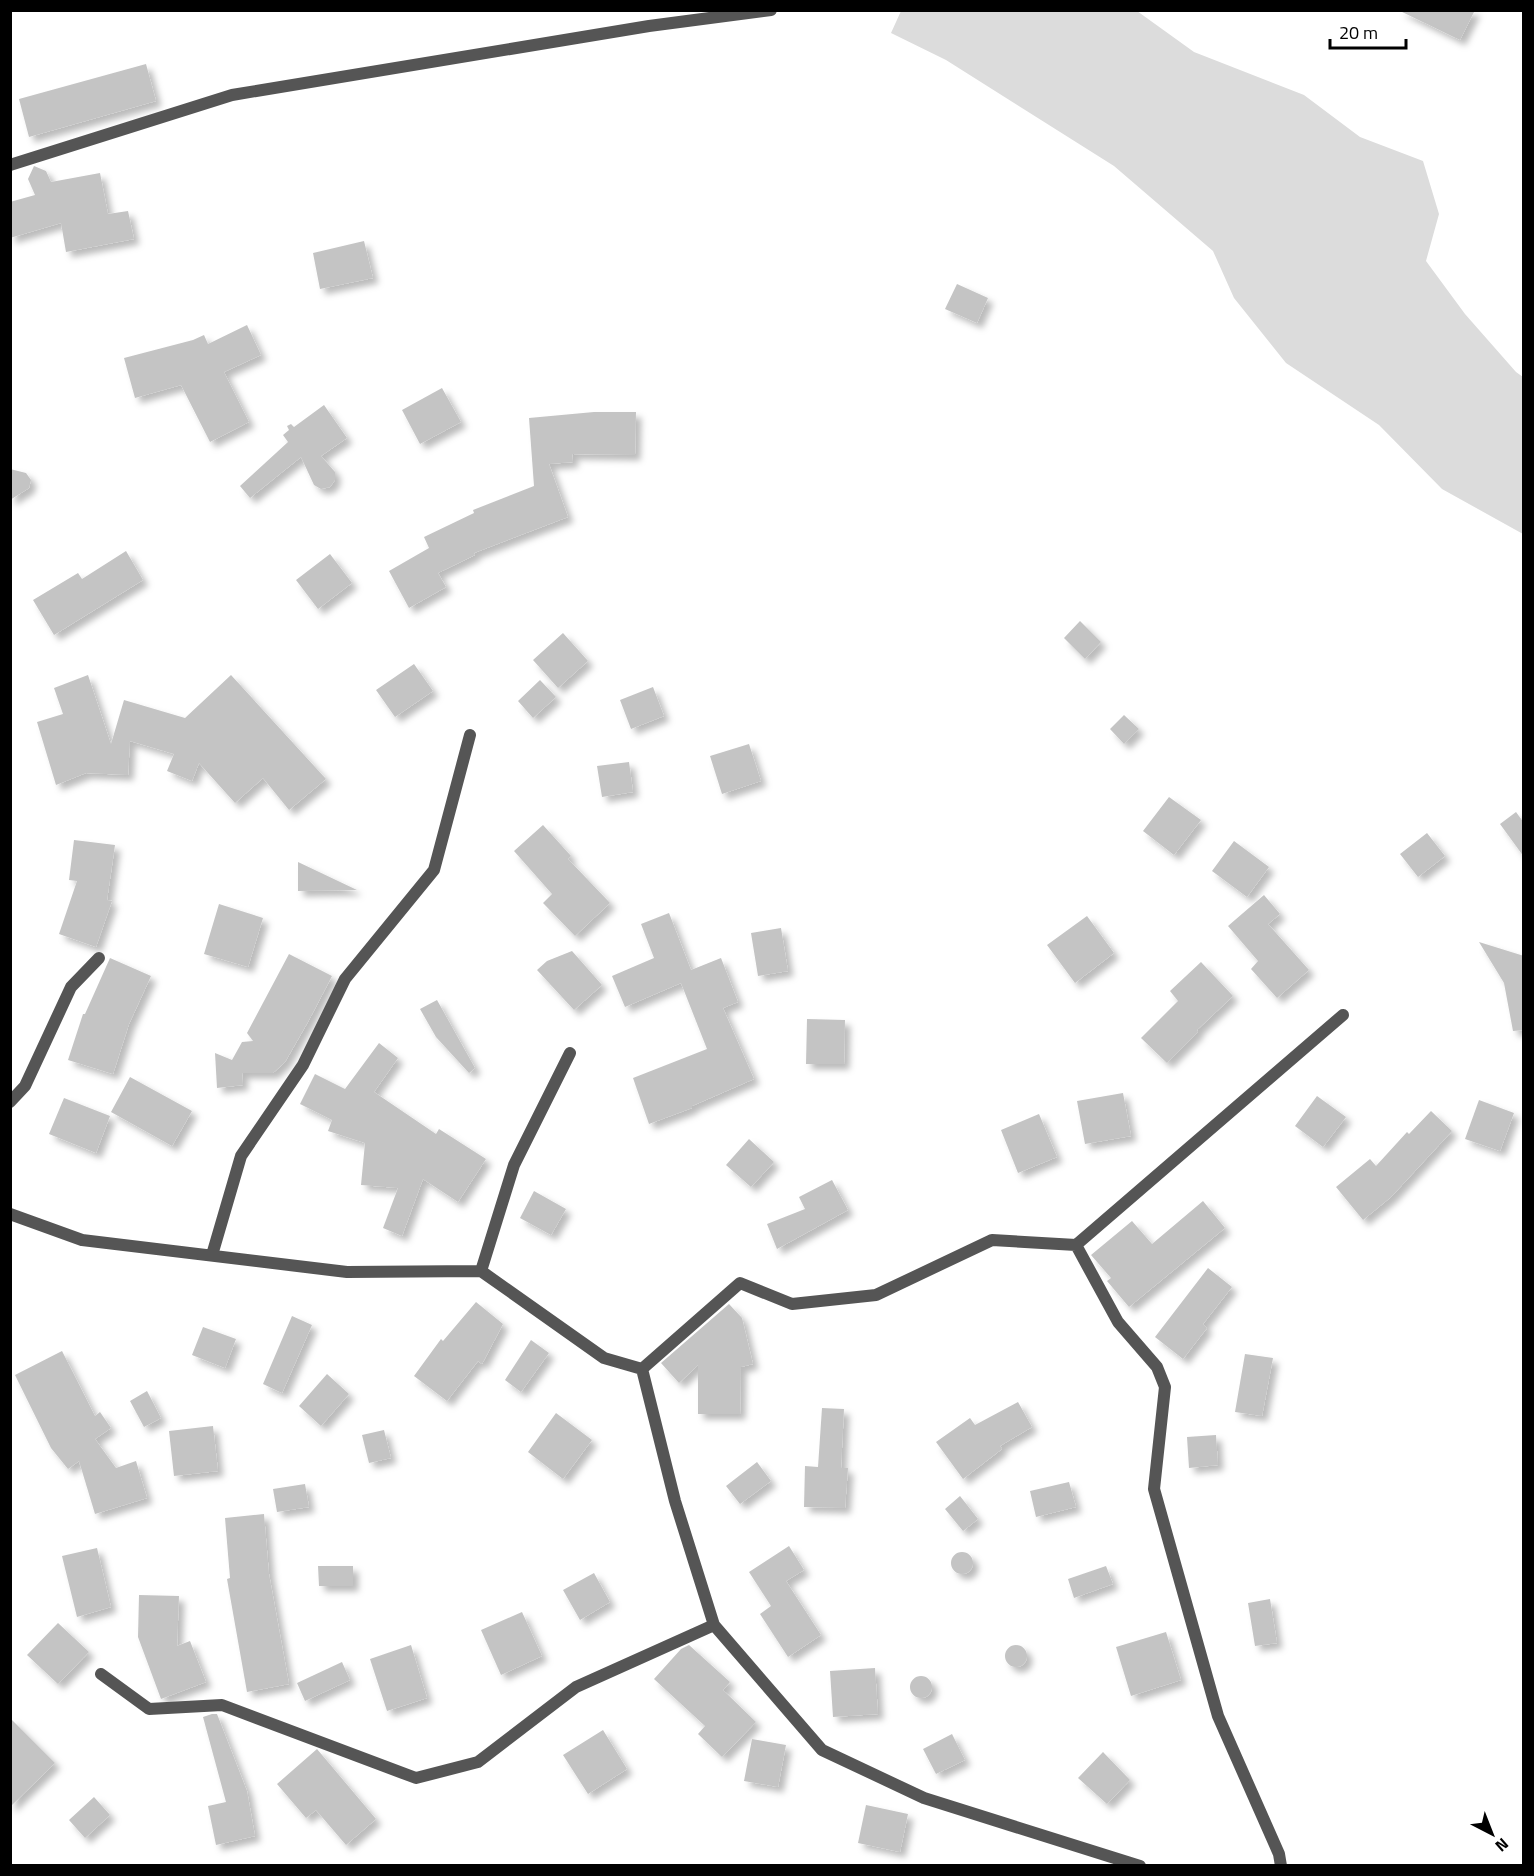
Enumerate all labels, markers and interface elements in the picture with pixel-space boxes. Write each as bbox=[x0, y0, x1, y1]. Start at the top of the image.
scale bar bbox=[1330, 12, 1406, 50]
text: 20 m bbox=[1339, 19, 1378, 46]
north arrow bbox=[1462, 1804, 1522, 1864]
text: N bbox=[1490, 1833, 1514, 1858]

